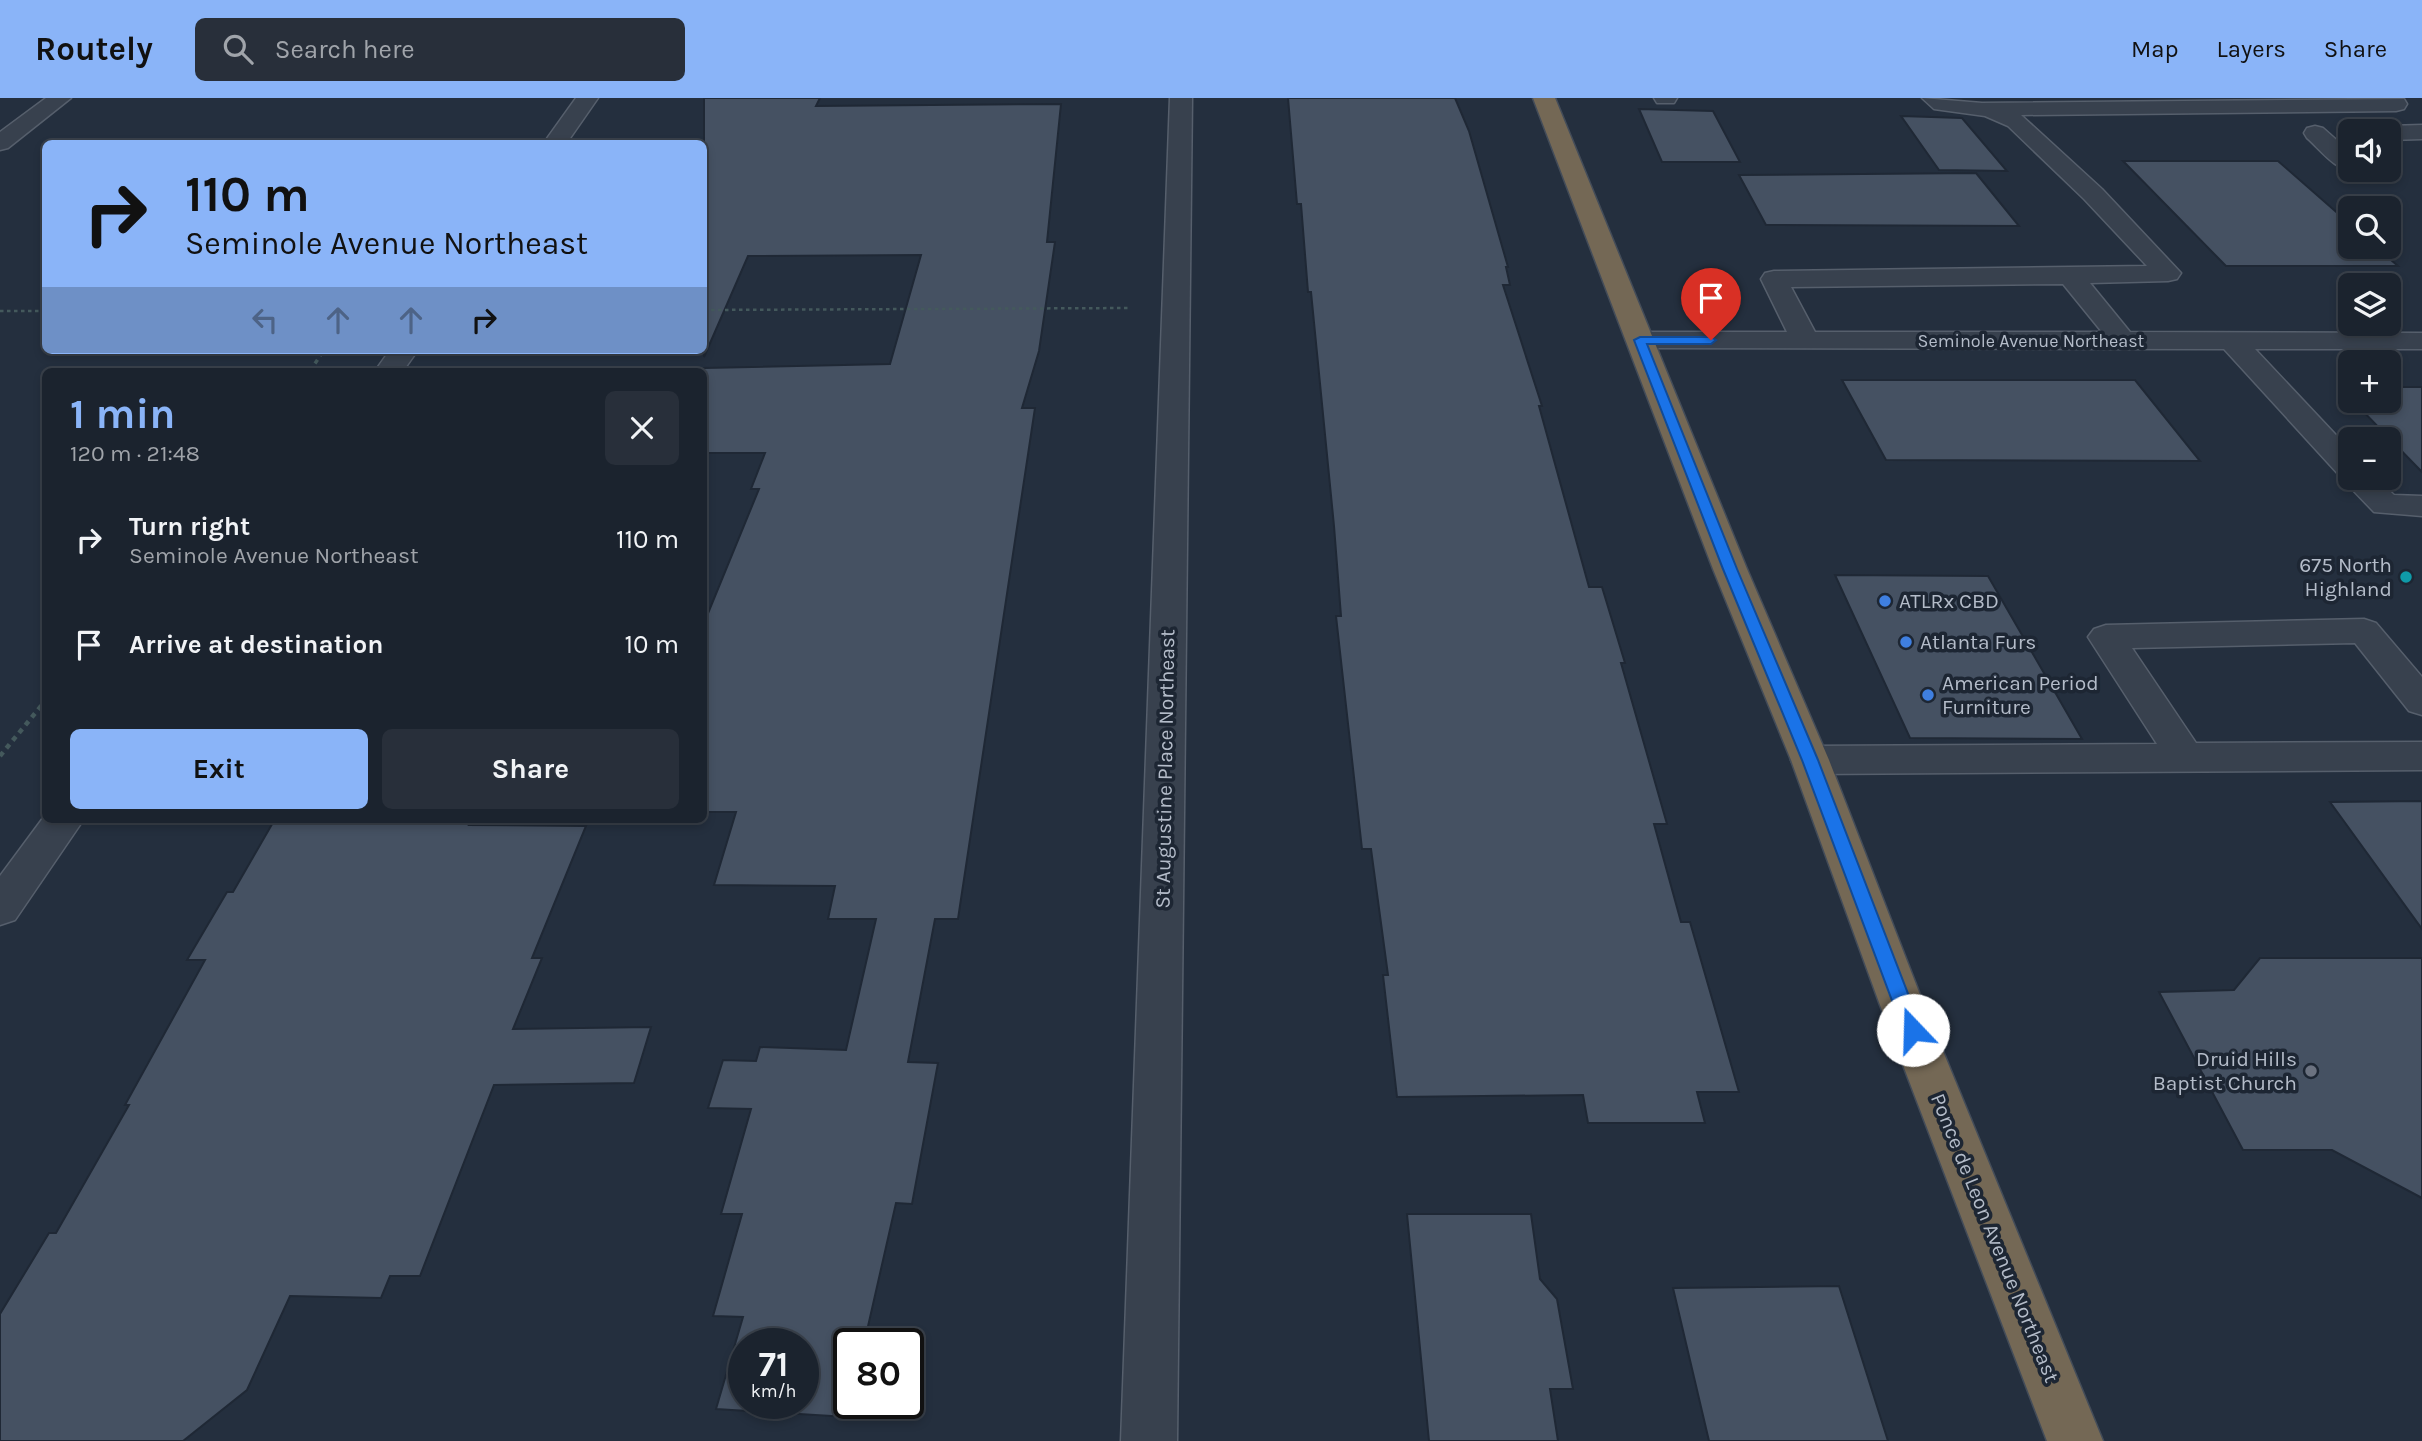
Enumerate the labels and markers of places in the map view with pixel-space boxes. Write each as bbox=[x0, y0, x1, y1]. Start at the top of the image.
pin bbox=[1681, 268, 1741, 340]
place label: 675 North Highland bbox=[2299, 553, 2392, 601]
marker: 675 North Highland bbox=[2398, 569, 2414, 585]
place label: ATLRx CBD bbox=[1899, 589, 1999, 613]
marker: ATLRx CBD bbox=[1877, 593, 1893, 609]
place label: Atlanta Furs bbox=[1920, 630, 2036, 654]
marker: Atlanta Furs bbox=[1898, 634, 1914, 650]
place label: American Period Furniture bbox=[1942, 671, 2099, 719]
marker: American Period Furniture bbox=[1920, 687, 1936, 703]
place label: Druid Hills Baptist Church bbox=[2153, 1047, 2297, 1095]
marker: Druid Hills Baptist Church bbox=[2303, 1063, 2319, 1079]

